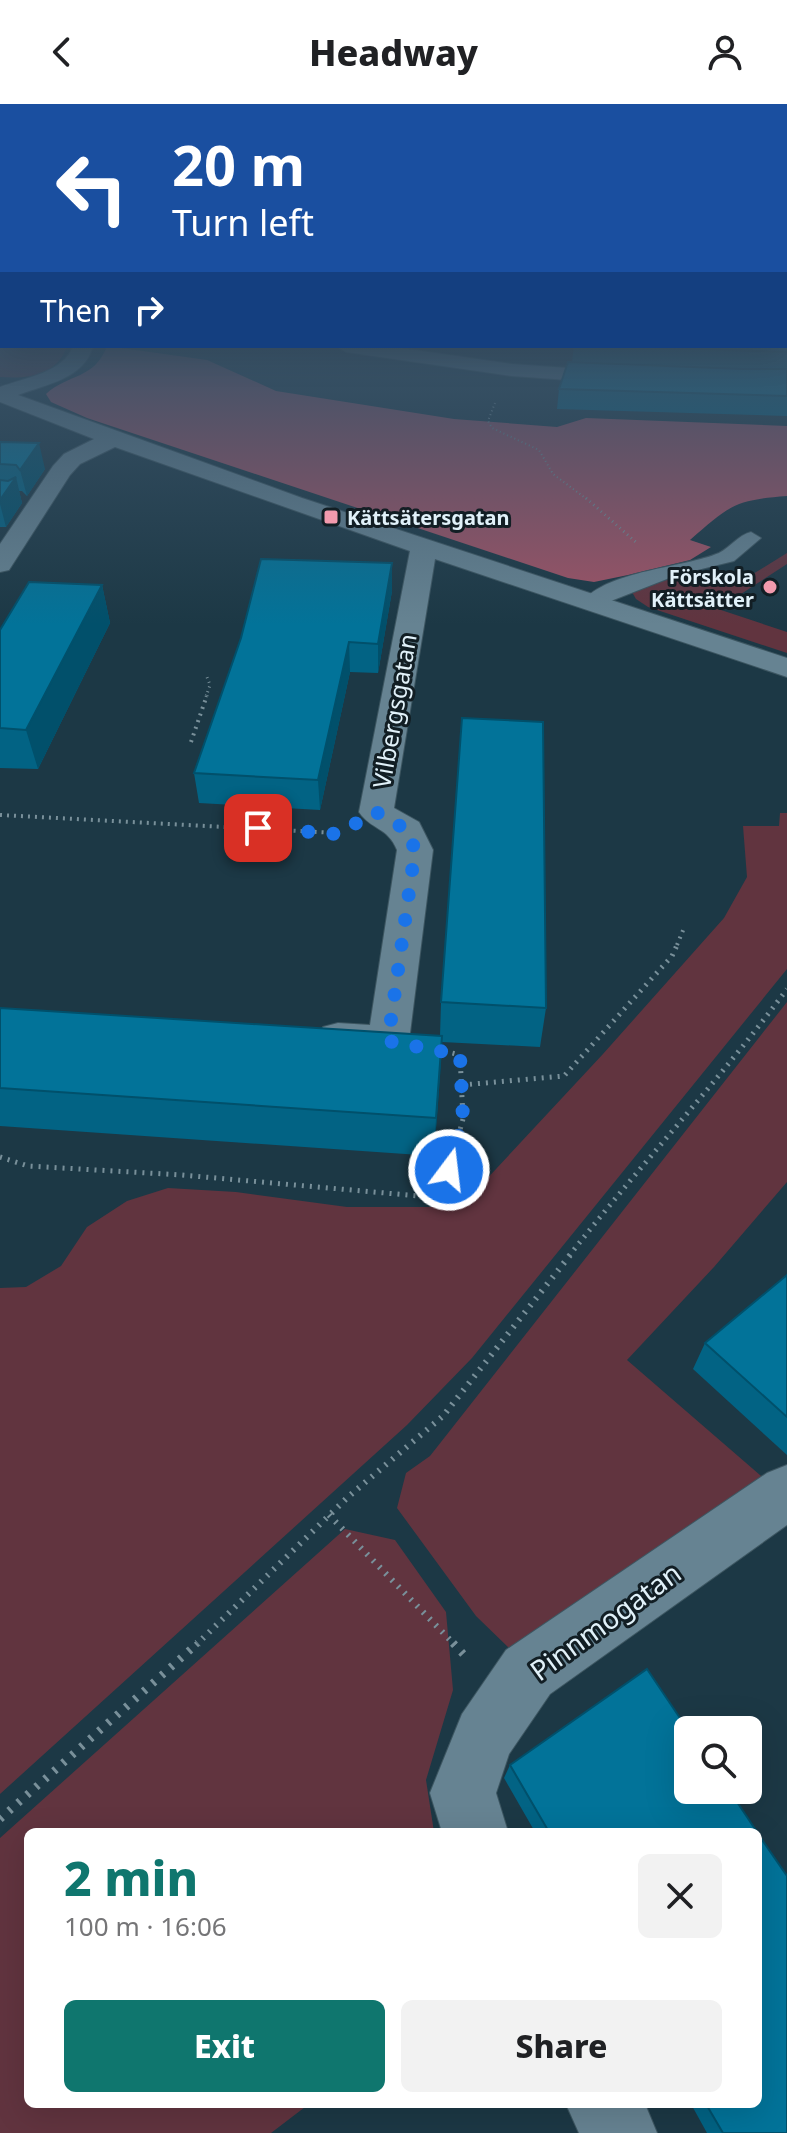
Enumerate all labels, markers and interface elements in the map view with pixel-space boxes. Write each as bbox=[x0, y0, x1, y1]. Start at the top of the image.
text: Headway bbox=[309, 28, 478, 77]
icon: back bbox=[40, 30, 84, 74]
icon: person bbox=[703, 30, 747, 74]
text: 20 m bbox=[172, 126, 305, 202]
icon: left bbox=[40, 136, 144, 240]
text: Turn left bbox=[172, 198, 314, 247]
icon: right bbox=[127, 288, 171, 332]
text: Then bbox=[40, 290, 111, 331]
place label: Kättsätersgatan bbox=[347, 504, 510, 531]
marker: Kättsätersgatan bbox=[322, 508, 340, 526]
place label: Förskola Kättsätter bbox=[651, 563, 754, 613]
marker: Förskola Kättsätter bbox=[761, 578, 779, 596]
street label: Vilbergsgatan bbox=[364, 631, 424, 791]
pin bbox=[224, 794, 292, 862]
icon: arrive bbox=[236, 806, 280, 850]
position arrow bbox=[407, 1128, 491, 1212]
street label: Pinnmogatan bbox=[522, 1553, 688, 1689]
map controls bbox=[674, 1716, 762, 1804]
button: search bbox=[674, 1716, 762, 1804]
text: 2 min bbox=[64, 1845, 198, 1910]
button: close bbox=[638, 1854, 722, 1938]
text: 100 m · 16:06 bbox=[64, 1908, 227, 1944]
button: Exit bbox=[64, 2000, 385, 2092]
button: Share bbox=[401, 2000, 722, 2092]

